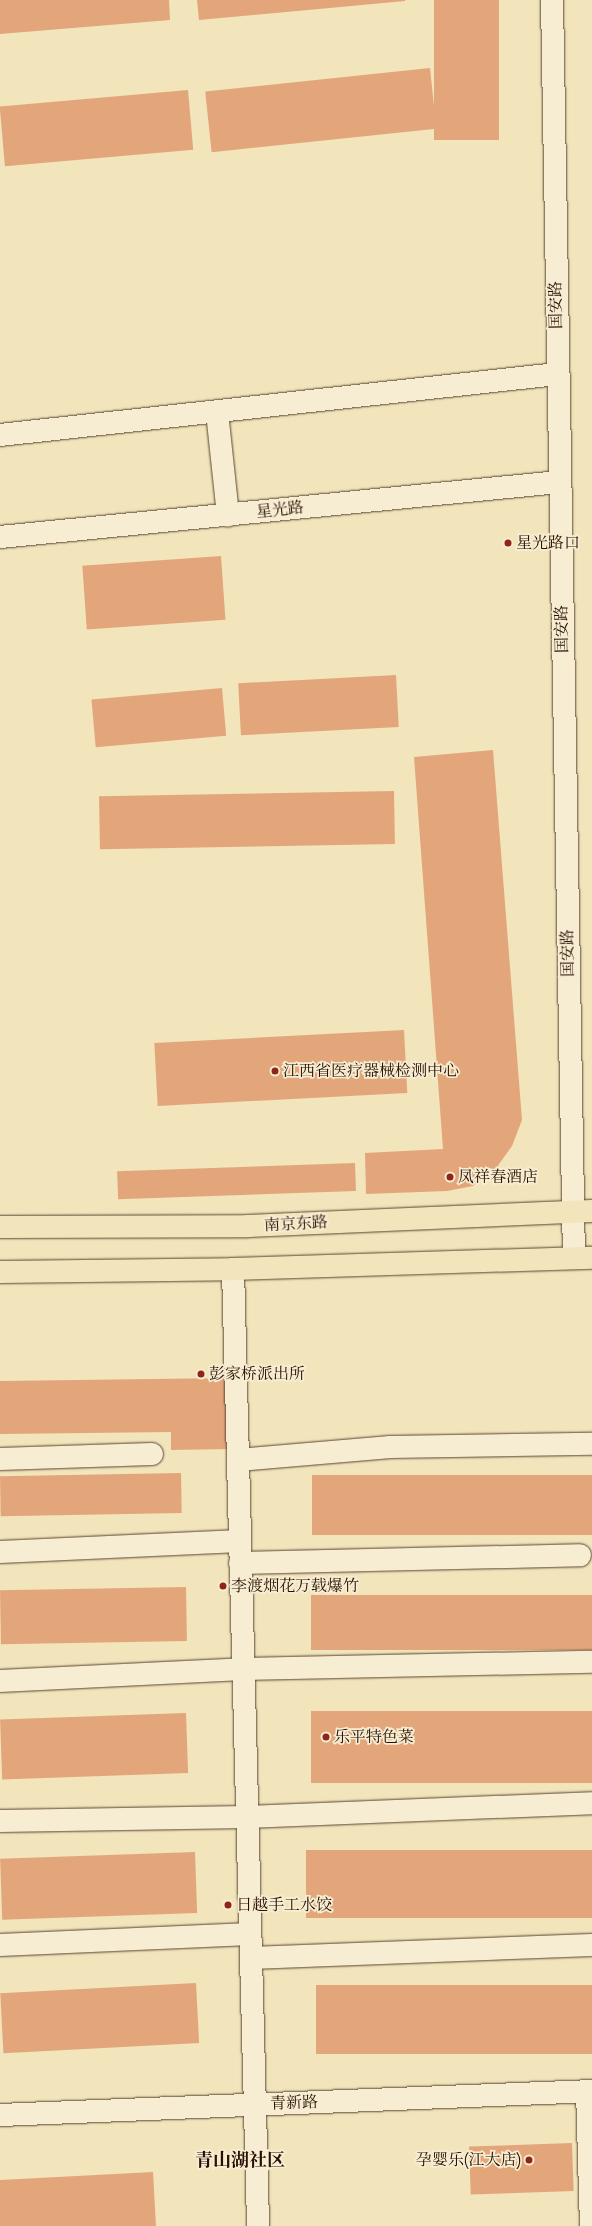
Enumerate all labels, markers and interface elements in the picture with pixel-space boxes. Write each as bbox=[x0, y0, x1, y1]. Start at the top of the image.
street label: 国安路 bbox=[546, 281, 566, 329]
street label: 星光路 bbox=[255, 498, 305, 522]
place label: 星光路口 bbox=[516, 533, 580, 553]
marker: 星光路口 bbox=[503, 538, 513, 548]
street label: 国安路 bbox=[552, 605, 572, 653]
street label: 国安路 bbox=[558, 929, 578, 977]
place label: 江西省医疗器械检测中心 bbox=[283, 1061, 459, 1081]
marker: 江西省医疗器械检测中心 bbox=[270, 1066, 280, 1076]
place label: 凤祥春酒店 bbox=[458, 1167, 538, 1187]
marker: 凤祥春酒店 bbox=[445, 1172, 455, 1182]
street label: 南京东路 bbox=[264, 1213, 328, 1235]
place label: 彭家桥派出所 bbox=[209, 1364, 305, 1384]
marker: 彭家桥派出所 bbox=[196, 1369, 206, 1379]
place label: 李渡烟花万载爆竹 bbox=[231, 1576, 359, 1596]
marker: 李渡烟花万载爆竹 bbox=[218, 1581, 228, 1591]
place label: 乐平特色菜 bbox=[334, 1727, 414, 1747]
marker: 乐平特色菜 bbox=[321, 1732, 331, 1742]
place label: 日越手工水饺 bbox=[236, 1895, 332, 1915]
marker: 日越手工水饺 bbox=[223, 1900, 233, 1910]
street label: 青新路 bbox=[270, 2093, 318, 2113]
district label: 青山湖社区 bbox=[195, 2149, 285, 2171]
place label: 孕婴乐(江大店) bbox=[416, 2150, 521, 2170]
marker: 孕婴乐(江大店) bbox=[524, 2155, 534, 2165]

